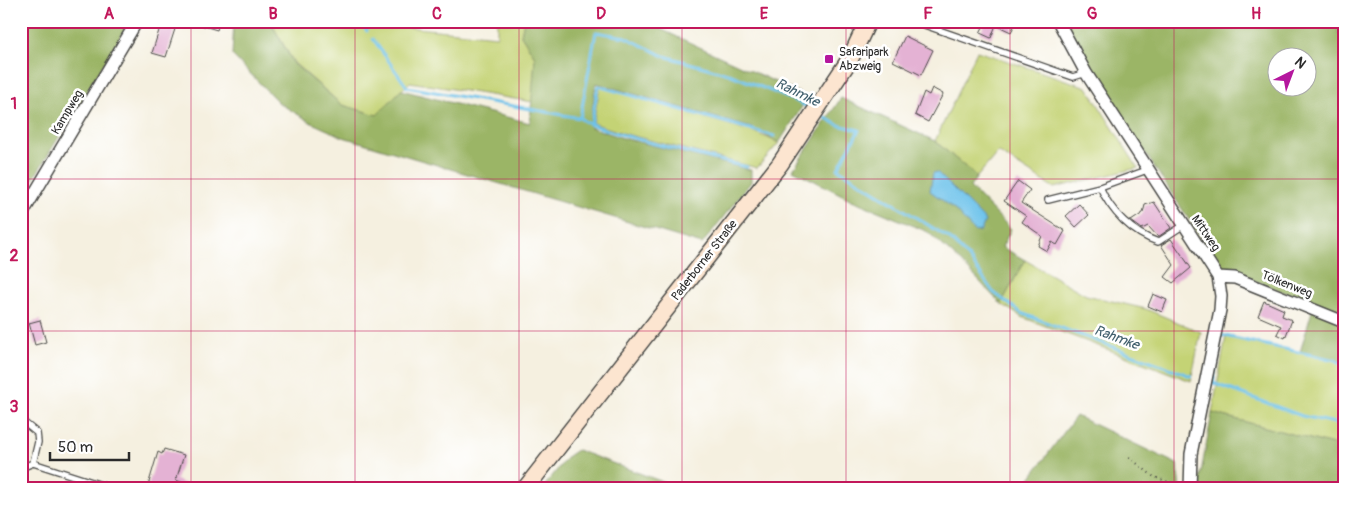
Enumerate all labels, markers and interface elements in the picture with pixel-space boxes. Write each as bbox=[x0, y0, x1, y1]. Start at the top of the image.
text: A bbox=[104, 4, 115, 24]
text: B bbox=[268, 4, 278, 24]
text: C bbox=[432, 4, 442, 24]
text: D bbox=[596, 4, 606, 24]
text: E bbox=[760, 4, 769, 24]
text: F bbox=[923, 4, 933, 24]
text: G bbox=[1087, 4, 1098, 24]
text: H bbox=[1251, 4, 1261, 24]
place label: Safaripark Abzweig bbox=[839, 45, 889, 74]
north arrow bbox=[1268, 48, 1318, 98]
marker: Safaripark Abzweig bbox=[823, 53, 835, 65]
text: N bbox=[1291, 53, 1310, 72]
water label: Rahmke bbox=[773, 75, 824, 111]
street label: Kampweg bbox=[48, 87, 87, 137]
text: 1 bbox=[11, 94, 17, 114]
street label: Mittweg bbox=[1188, 212, 1223, 254]
street label: Paderborner Straße bbox=[668, 217, 741, 304]
text: 2 bbox=[10, 246, 19, 266]
street label: Tölkenweg bbox=[1259, 267, 1314, 301]
water label: Rahmke bbox=[1092, 322, 1143, 354]
text: 3 bbox=[10, 397, 19, 417]
scale bar bbox=[50, 430, 129, 462]
text: 50 m bbox=[58, 438, 93, 457]

